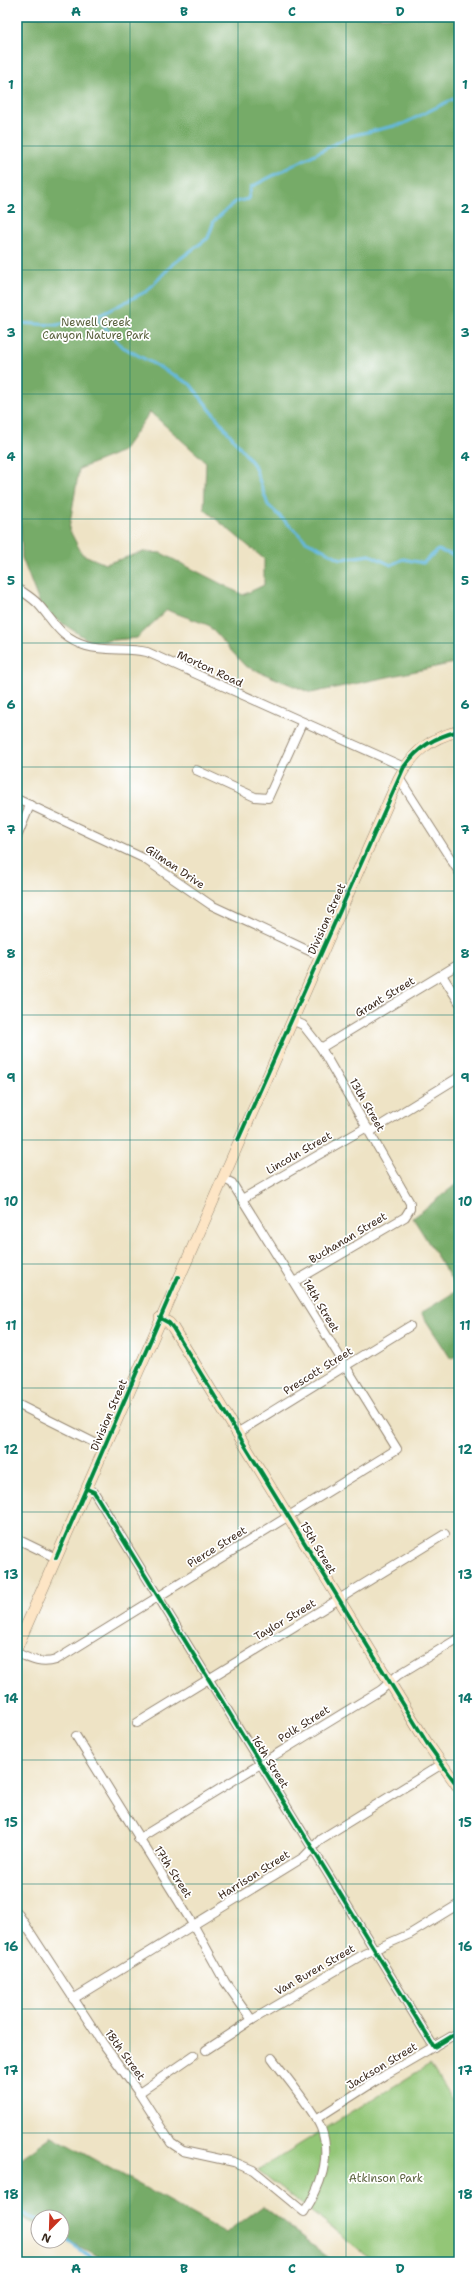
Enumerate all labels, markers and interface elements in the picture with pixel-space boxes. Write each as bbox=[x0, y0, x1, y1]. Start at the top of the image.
text: A bbox=[71, 3, 81, 20]
text: B bbox=[180, 3, 188, 20]
text: C bbox=[288, 3, 296, 20]
text: D bbox=[395, 3, 405, 20]
text: 1 bbox=[8, 76, 14, 93]
text: 1 bbox=[462, 76, 468, 93]
text: 2 bbox=[6, 200, 16, 217]
text: 2 bbox=[460, 200, 470, 217]
park label: Newell Creek Canyon Nature Park bbox=[42, 315, 150, 343]
text: 3 bbox=[6, 324, 16, 341]
text: 3 bbox=[460, 324, 470, 341]
text: 4 bbox=[6, 448, 16, 465]
text: 4 bbox=[460, 448, 470, 465]
text: 5 bbox=[7, 572, 15, 589]
text: 5 bbox=[461, 572, 469, 589]
street label: Morton Road bbox=[175, 647, 245, 691]
text: 6 bbox=[6, 696, 16, 713]
text: 6 bbox=[460, 696, 470, 713]
text: 7 bbox=[6, 821, 16, 838]
text: 7 bbox=[460, 821, 470, 838]
street label: Gilman Drive bbox=[142, 842, 208, 892]
street label: Division Street bbox=[305, 881, 350, 957]
text: 8 bbox=[6, 945, 16, 962]
text: 8 bbox=[460, 945, 470, 962]
street label: Grant Street bbox=[352, 973, 418, 1021]
text: 9 bbox=[6, 1069, 16, 1086]
text: 9 bbox=[460, 1069, 470, 1086]
street label: 13th Street bbox=[346, 1076, 388, 1135]
street label: Lincoln Street bbox=[263, 1128, 335, 1178]
text: 10 bbox=[4, 1193, 18, 1210]
text: 10 bbox=[458, 1193, 472, 1210]
street label: Buchanan Street bbox=[306, 1209, 390, 1267]
street label: 14th Street bbox=[299, 1277, 343, 1335]
text: 11 bbox=[5, 1317, 17, 1334]
text: 11 bbox=[459, 1317, 471, 1334]
street label: Prescott Street bbox=[280, 1343, 356, 1398]
street label: Division Street bbox=[87, 1377, 131, 1453]
text: 12 bbox=[4, 1441, 18, 1458]
text: 12 bbox=[458, 1441, 472, 1458]
street label: 15th Street bbox=[296, 1519, 340, 1577]
street label: Pierce Street bbox=[184, 1523, 250, 1571]
text: 13 bbox=[4, 1566, 18, 1583]
text: 13 bbox=[458, 1566, 472, 1583]
street label: Taylor Street bbox=[251, 1596, 319, 1644]
text: 14 bbox=[4, 1690, 18, 1707]
text: 14 bbox=[458, 1690, 472, 1707]
street label: Polk Street bbox=[275, 1702, 333, 1746]
street label: 16th Street bbox=[248, 1733, 292, 1791]
text: 15 bbox=[4, 1814, 18, 1831]
text: 15 bbox=[458, 1814, 472, 1831]
street label: 17th Street bbox=[151, 1843, 195, 1901]
street label: Harrison Street bbox=[215, 1847, 293, 1903]
text: 16 bbox=[4, 1938, 18, 1955]
text: 16 bbox=[458, 1938, 472, 1955]
street label: Van Buren Street bbox=[272, 1941, 358, 1999]
street label: 18th Street bbox=[101, 2027, 149, 2084]
street label: Jackson Street bbox=[344, 2039, 420, 2093]
text: 17 bbox=[4, 2062, 18, 2079]
text: 17 bbox=[458, 2062, 472, 2079]
park label: Atkinson Park bbox=[349, 2171, 423, 2186]
text: 18 bbox=[4, 2186, 18, 2203]
text: 18 bbox=[458, 2186, 472, 2203]
north arrow bbox=[30, 2209, 70, 2249]
text: N bbox=[39, 2229, 53, 2246]
text: A bbox=[71, 2260, 81, 2277]
text: B bbox=[180, 2260, 188, 2277]
text: C bbox=[288, 2260, 296, 2277]
text: D bbox=[395, 2260, 405, 2277]

